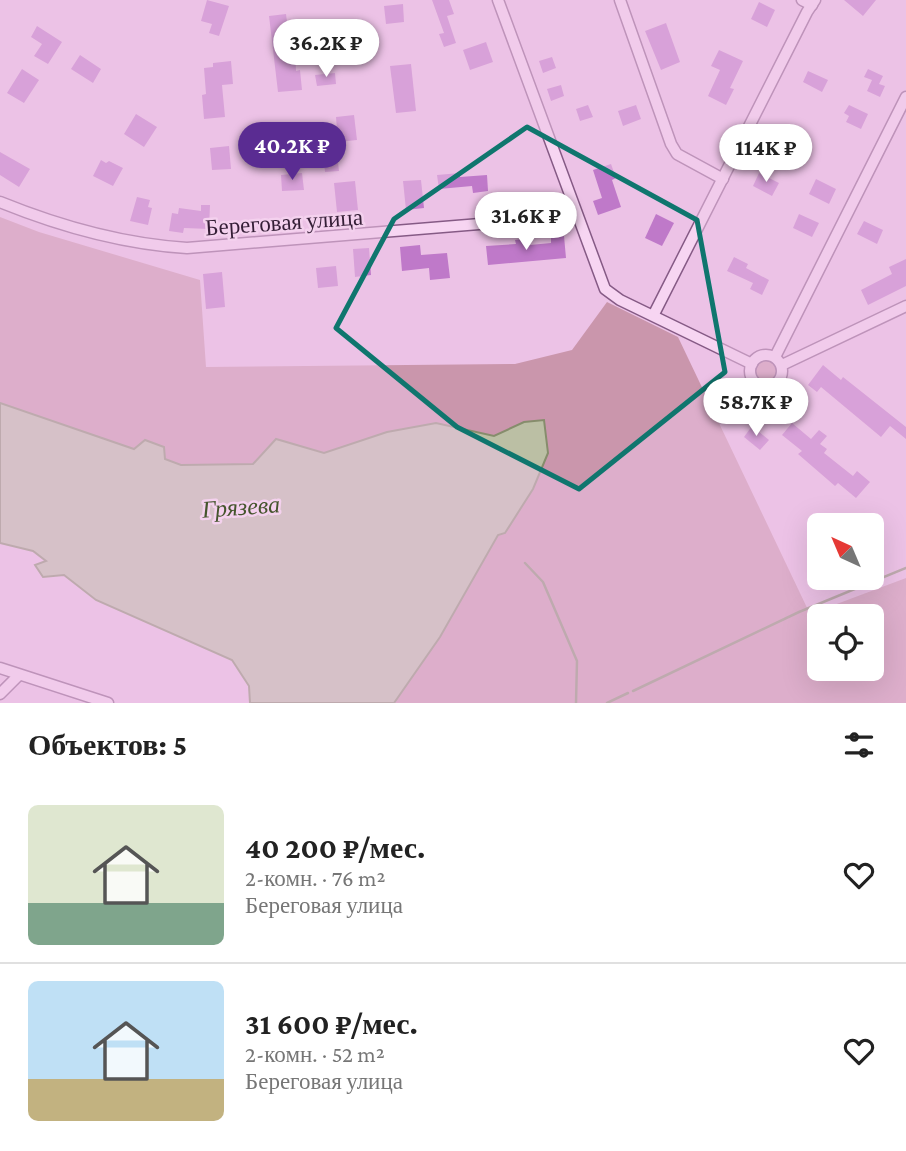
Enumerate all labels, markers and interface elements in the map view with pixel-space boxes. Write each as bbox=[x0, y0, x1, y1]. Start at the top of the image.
pin: 36.2K ₽ bbox=[261, 20, 391, 79]
text: 36.2K ₽ bbox=[289, 29, 363, 55]
pin: 40.2K ₽ bbox=[227, 122, 357, 182]
pin: 114K ₽ bbox=[709, 124, 823, 184]
text: 40.2K ₽ bbox=[254, 132, 330, 158]
text: 114K ₽ bbox=[735, 134, 797, 160]
pin: 31.6K ₽ bbox=[461, 192, 591, 252]
text: 31.6K ₽ bbox=[491, 202, 561, 228]
street label: Береговая улица bbox=[204, 204, 364, 240]
pin: 58.7K ₽ bbox=[691, 378, 821, 438]
text: 58.7K ₽ bbox=[719, 388, 793, 414]
water label: Грязева bbox=[200, 490, 281, 523]
north arrow bbox=[807, 513, 884, 590]
map controls bbox=[807, 513, 884, 681]
button: locate bbox=[807, 604, 884, 681]
icon: filters bbox=[840, 726, 878, 764]
text: Объектов: 5 bbox=[28, 728, 187, 761]
text: 40 200 ₽/мес. bbox=[245, 831, 425, 864]
icon: home bbox=[84, 833, 168, 917]
icon: heart bbox=[840, 856, 878, 894]
text: 2-комн. · 76 m² bbox=[245, 865, 386, 891]
text: Береговая улица bbox=[245, 892, 403, 918]
text: 31 600 ₽/мес. bbox=[245, 1007, 418, 1040]
icon: home bbox=[84, 1009, 168, 1093]
icon: heart bbox=[840, 1032, 878, 1070]
text: 2-комн. · 52 m² bbox=[245, 1041, 385, 1067]
text: Береговая улица bbox=[245, 1068, 403, 1094]

